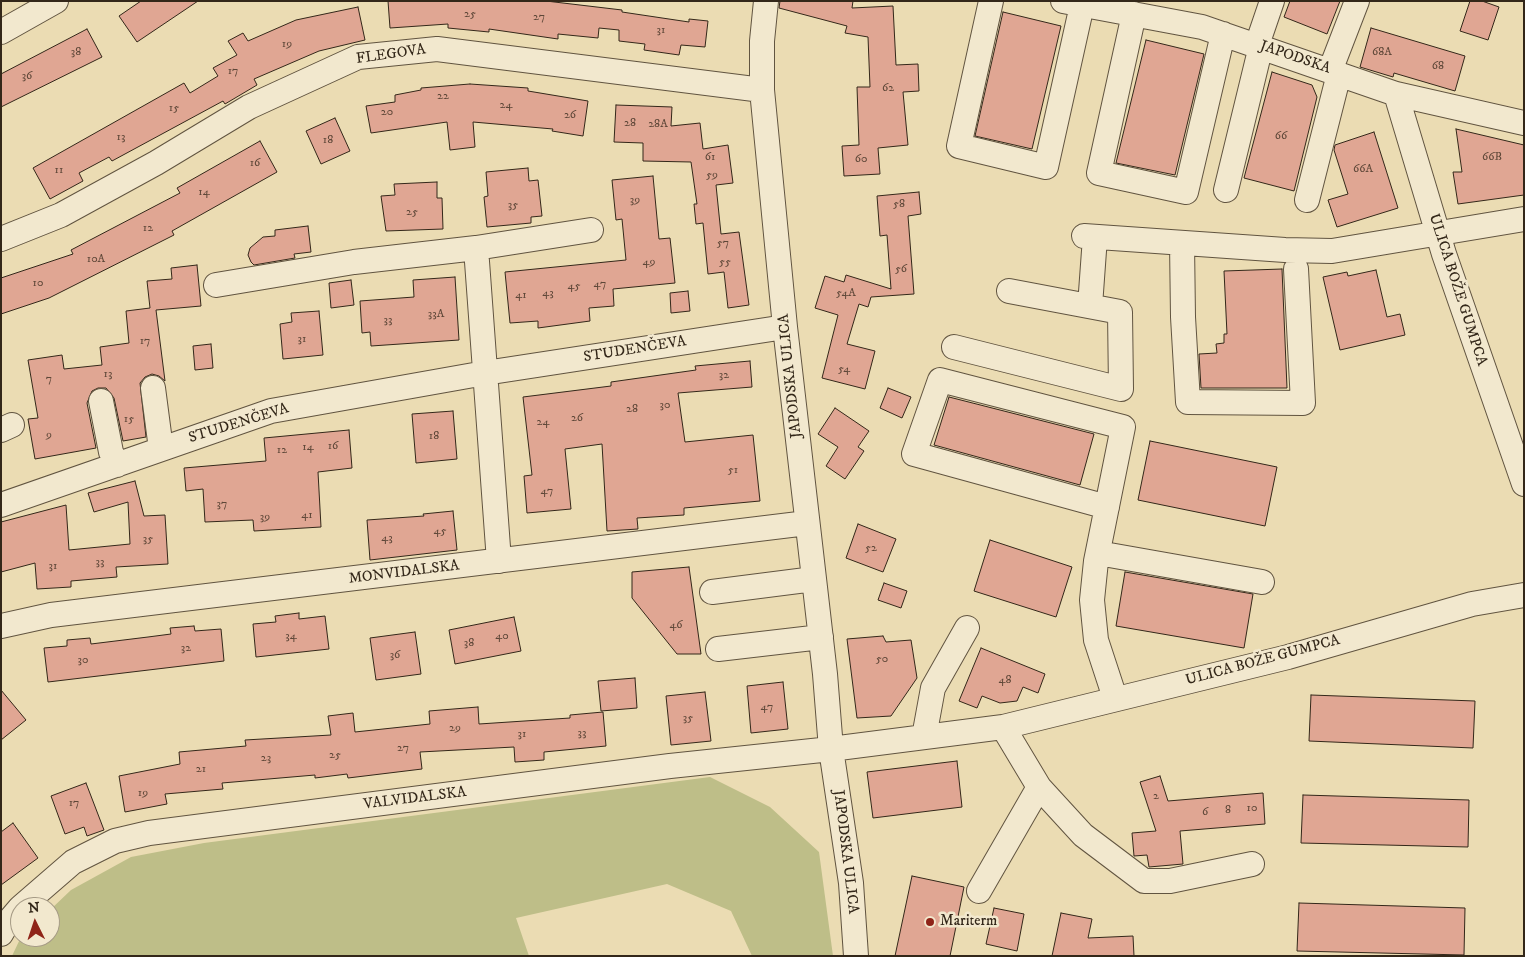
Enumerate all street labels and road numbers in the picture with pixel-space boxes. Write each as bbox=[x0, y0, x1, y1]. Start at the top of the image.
street label: JAPODSKA bbox=[1257, 38, 1333, 78]
street label: FLEGOVA bbox=[355, 41, 427, 69]
street label: ULICA BOŽE GUMPCA bbox=[1424, 212, 1490, 368]
street label: JAPODSKA ULICA bbox=[776, 313, 806, 439]
street label: STUDENČEVA bbox=[582, 333, 688, 367]
street label: STUDENČEVA bbox=[187, 400, 291, 448]
street label: MONVIDALSKA bbox=[348, 557, 460, 589]
street label: ULICA BOŽE GUMPCA bbox=[1184, 632, 1342, 690]
street label: VALVIDALSKA bbox=[363, 784, 467, 814]
street label: JAPODSKA ULICA bbox=[828, 789, 862, 915]

